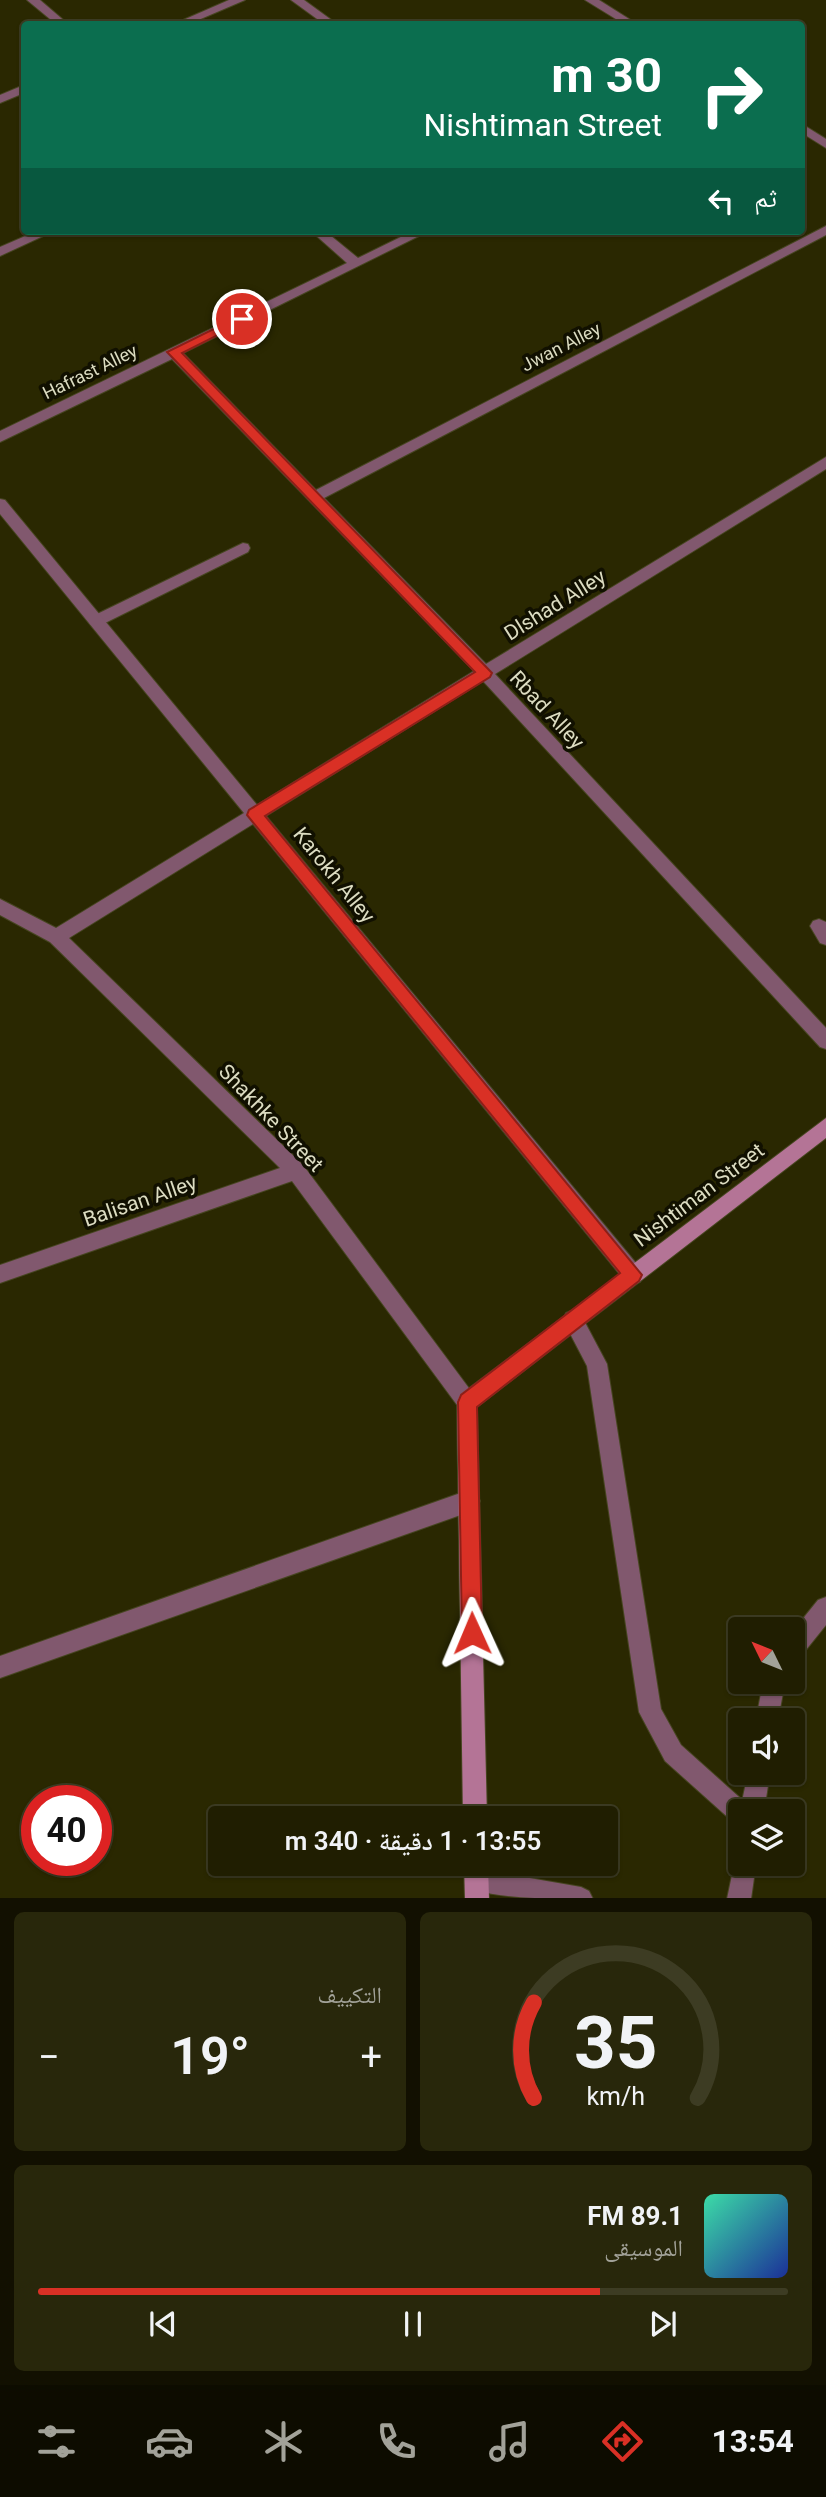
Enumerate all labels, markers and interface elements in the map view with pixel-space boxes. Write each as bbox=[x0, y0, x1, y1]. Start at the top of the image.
text: 30 m bbox=[551, 47, 662, 104]
icon: right bbox=[686, 49, 777, 140]
text: Nishtiman Street bbox=[424, 106, 662, 144]
icon: left bbox=[702, 182, 740, 220]
text: ثم bbox=[754, 183, 777, 213]
pin bbox=[212, 289, 272, 349]
icon: arrive bbox=[223, 300, 261, 338]
street label: Jwan Alley bbox=[518, 317, 604, 375]
street label: Hafrast Alley bbox=[39, 339, 141, 403]
street label: Dlshad Alley bbox=[500, 564, 610, 646]
street label: Rbad Alley bbox=[505, 666, 589, 754]
street label: Karokh Alley bbox=[288, 822, 380, 928]
street label: Shakhke Street bbox=[214, 1059, 328, 1177]
street label: Nishtiman Street bbox=[629, 1138, 769, 1252]
street label: Balisan Alley bbox=[80, 1170, 200, 1232]
position arrow bbox=[435, 1596, 509, 1670]
north arrow bbox=[728, 1617, 805, 1694]
map controls bbox=[728, 1617, 805, 1876]
button: sound bbox=[728, 1708, 805, 1785]
speed limit sign: 40 bbox=[21, 1785, 112, 1876]
button: layers bbox=[728, 1799, 805, 1876]
text: 13:55 · 1 دقيقة · 340 m bbox=[285, 1826, 541, 1856]
text: التكييف bbox=[317, 1982, 382, 2009]
text: 35 bbox=[574, 2000, 658, 2086]
text: 19° bbox=[170, 2026, 250, 2087]
text: − bbox=[38, 2035, 60, 2079]
text: + bbox=[360, 2035, 382, 2079]
text: km/h bbox=[587, 2081, 645, 2110]
text: 89.1 FM bbox=[587, 2201, 683, 2231]
text: الموسيقى bbox=[604, 2235, 683, 2262]
icon: previous bbox=[144, 2305, 182, 2343]
icon: pause bbox=[394, 2305, 432, 2343]
icon: next bbox=[644, 2305, 682, 2343]
icon: filters bbox=[32, 2417, 81, 2466]
icon: car bbox=[145, 2417, 194, 2466]
icon: climate bbox=[259, 2417, 308, 2466]
icon: phone bbox=[372, 2417, 421, 2466]
icon: music bbox=[485, 2417, 534, 2466]
icon: directions bbox=[598, 2417, 647, 2466]
text: 13:54 bbox=[711, 2422, 794, 2460]

